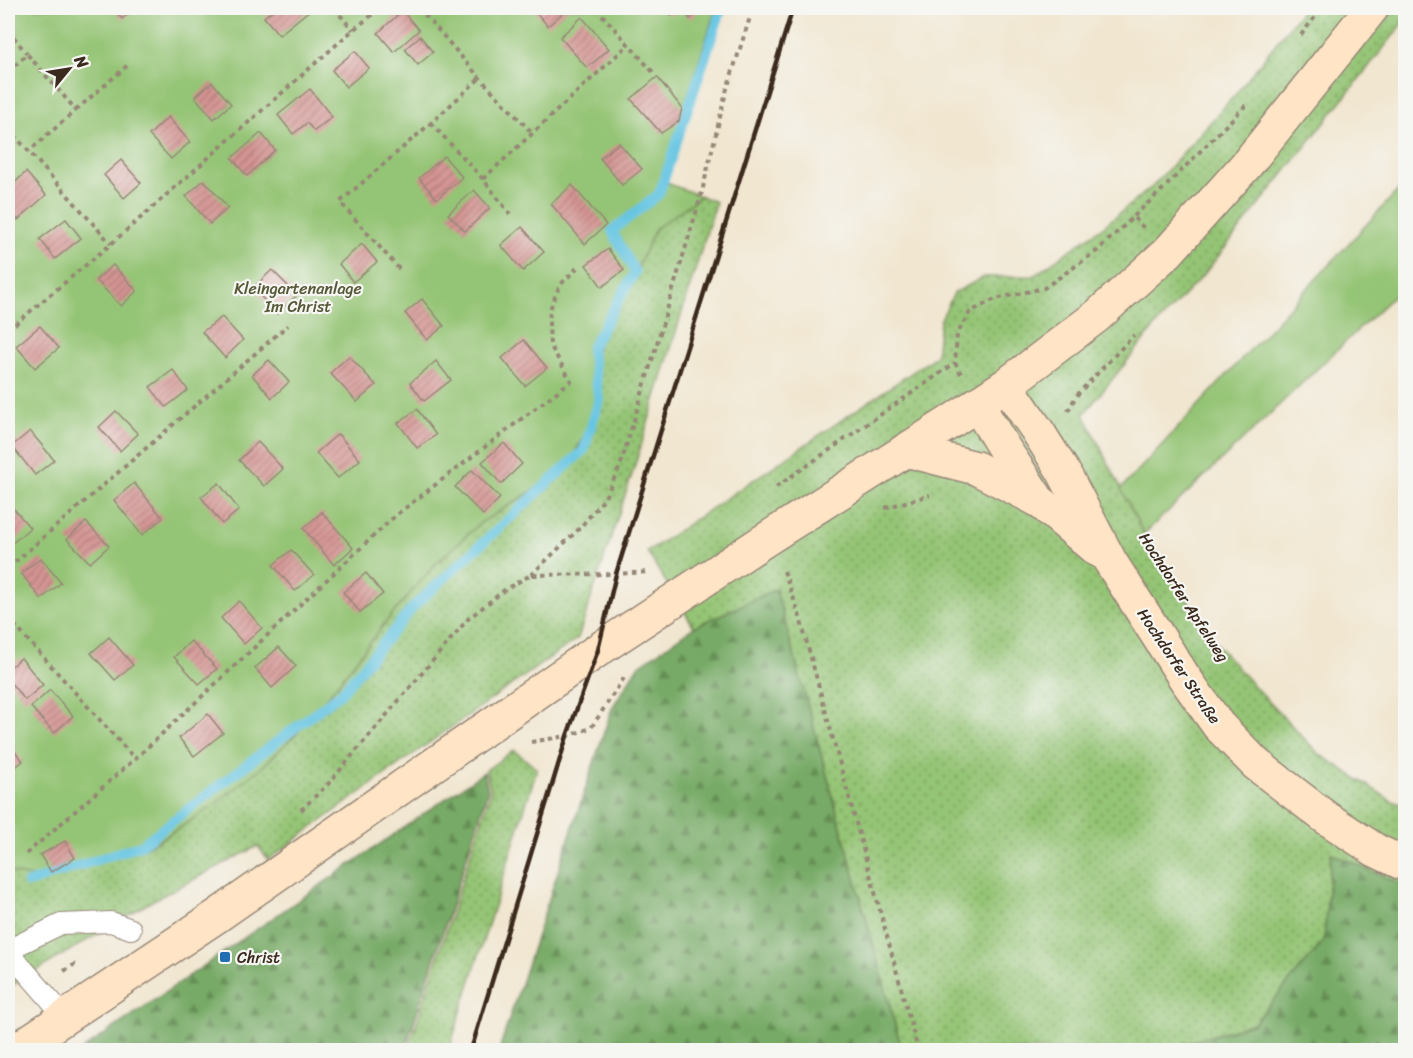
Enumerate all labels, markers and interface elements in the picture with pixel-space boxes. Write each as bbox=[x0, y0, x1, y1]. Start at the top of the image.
north arrow bbox=[39, 39, 99, 99]
text: N bbox=[66, 49, 97, 75]
park label: Kleingartenanlage Im Christ bbox=[234, 274, 362, 321]
street label: Hochdorfer Apfelweg bbox=[1131, 526, 1237, 668]
street label: Hochdorfer Straße bbox=[1129, 602, 1229, 730]
place label: Christ bbox=[237, 943, 280, 972]
marker: Christ bbox=[218, 950, 232, 964]

